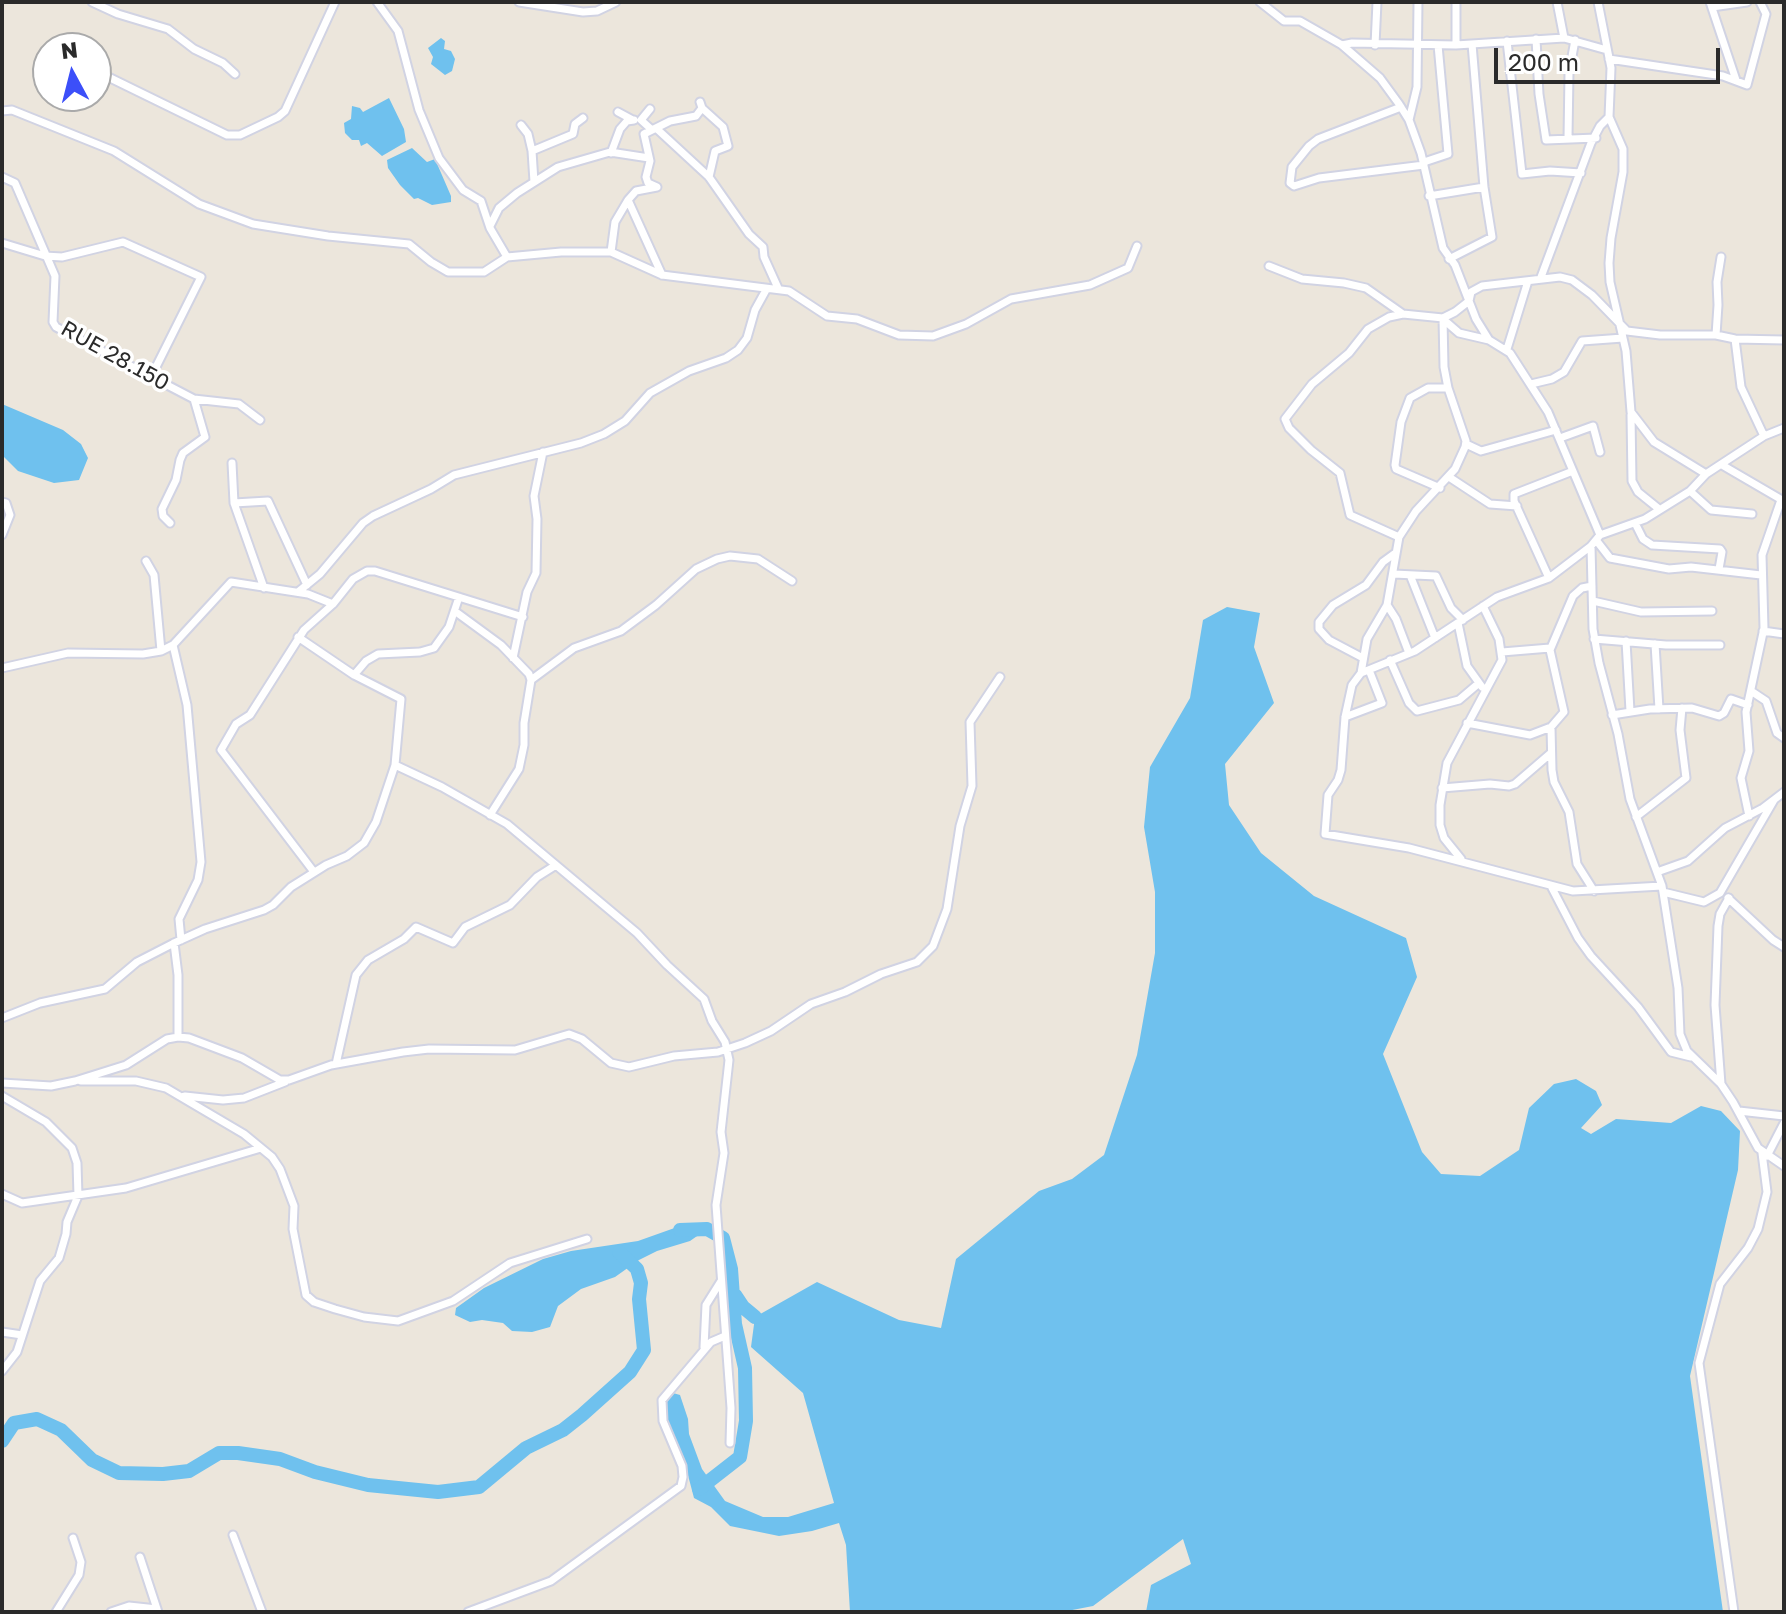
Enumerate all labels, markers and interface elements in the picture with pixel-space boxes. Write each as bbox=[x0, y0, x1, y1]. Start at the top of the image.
north arrow bbox=[32, 32, 112, 112]
scale bar bbox=[1498, 32, 1724, 82]
text: N bbox=[59, 35, 79, 64]
text: 200 m bbox=[1508, 47, 1579, 76]
street label: RUE 28.150 bbox=[56, 315, 174, 397]

